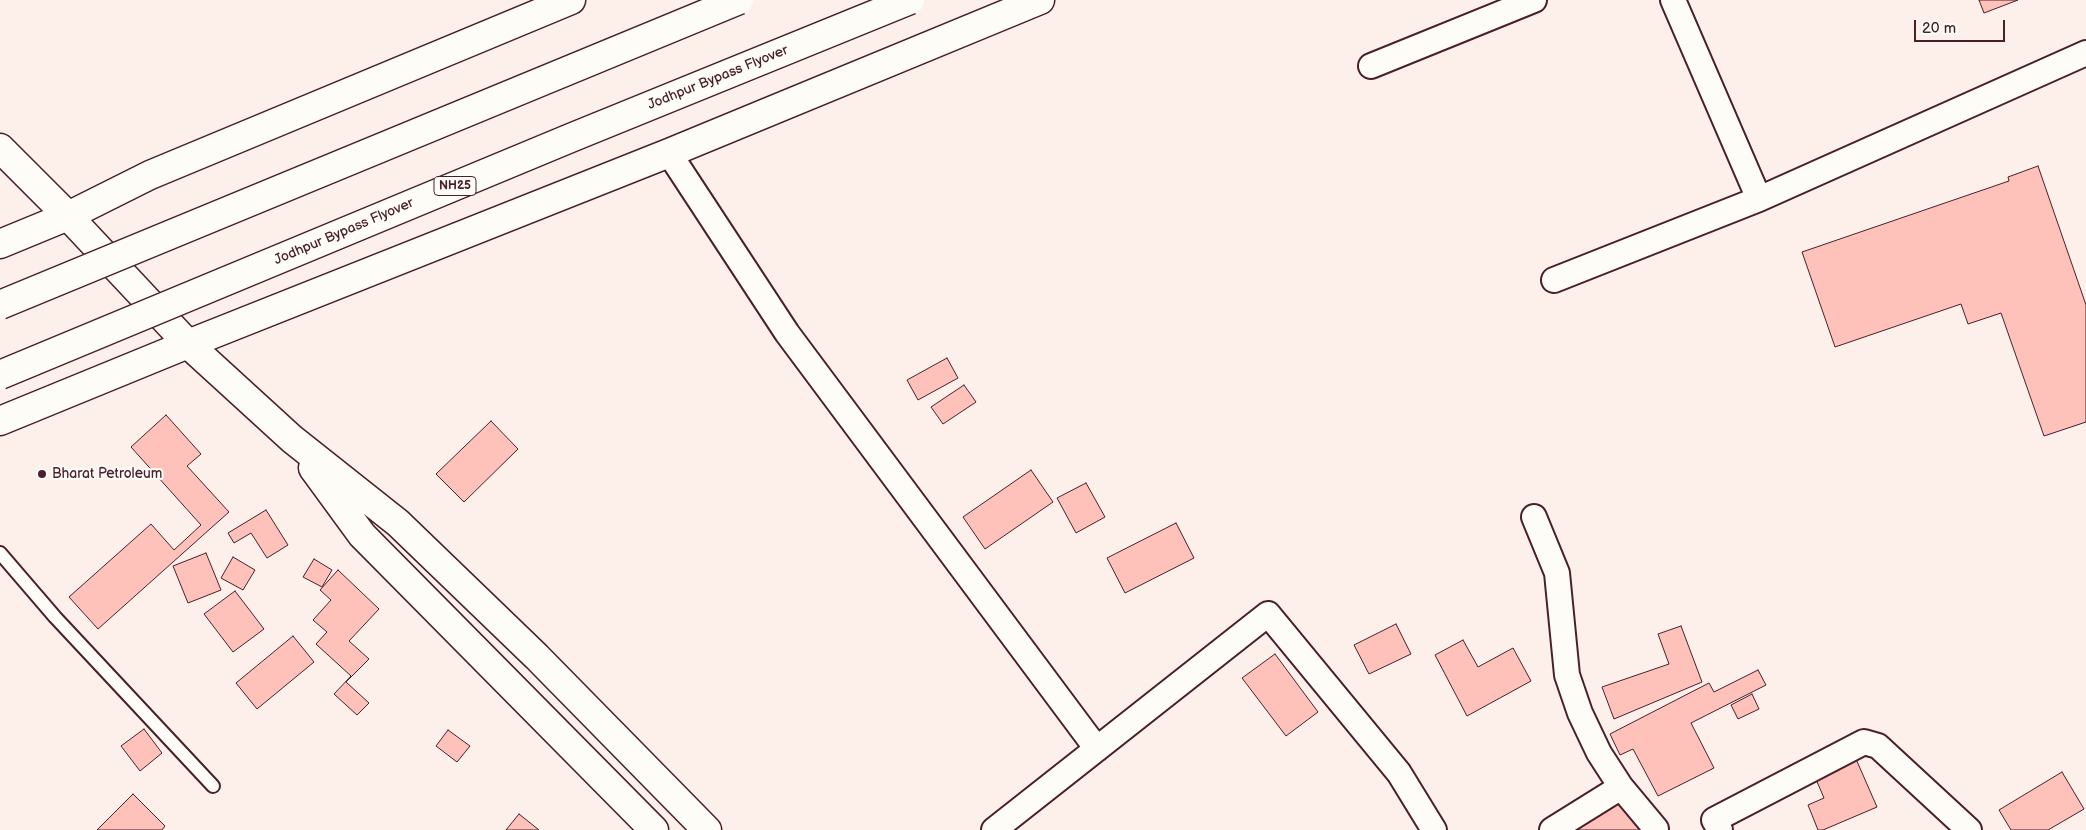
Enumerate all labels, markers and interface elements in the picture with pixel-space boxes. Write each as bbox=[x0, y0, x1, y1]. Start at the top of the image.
scale bar bbox=[1916, 10, 2007, 42]
text: 20 m bbox=[1922, 19, 1956, 38]
street label: Jodhpur Bypass Flyover bbox=[645, 42, 791, 114]
road number: NH25 bbox=[434, 177, 476, 196]
street label: Jodhpur Bypass Flyover bbox=[272, 195, 416, 269]
place label: Bharat Petroleum bbox=[52, 466, 162, 482]
marker: Bharat Petroleum bbox=[36, 468, 48, 480]

